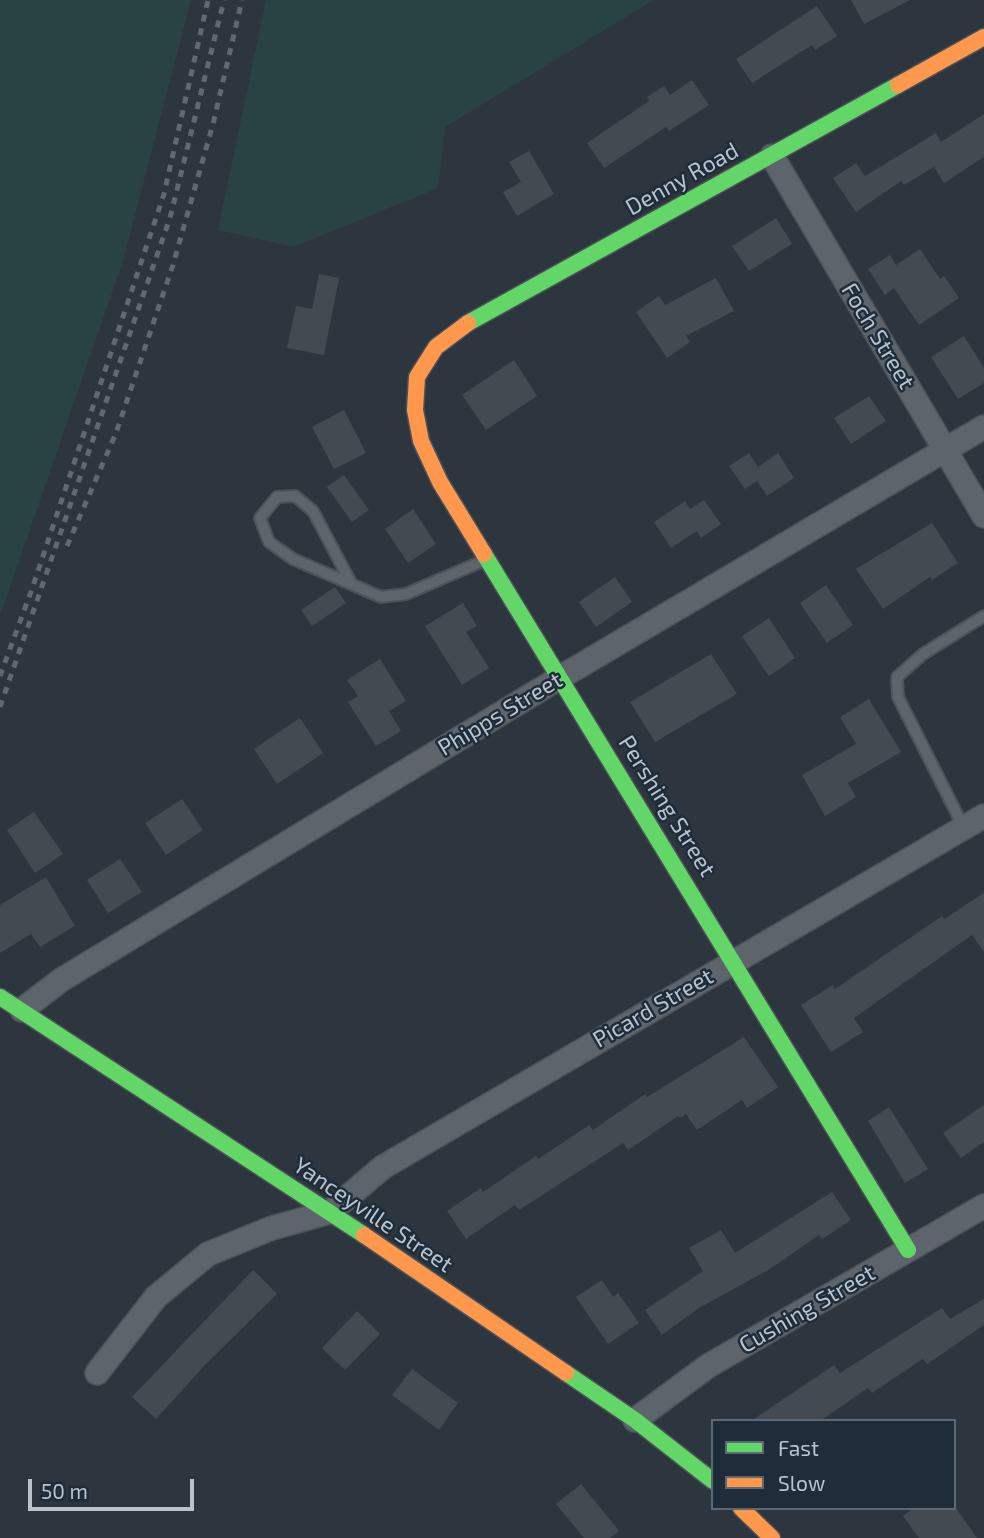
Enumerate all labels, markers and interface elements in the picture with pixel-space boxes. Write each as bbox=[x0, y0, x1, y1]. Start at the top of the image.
street label: Denny Road bbox=[621, 137, 743, 221]
street label: Foch Street bbox=[836, 278, 920, 394]
street label: Phipps Street bbox=[433, 666, 567, 762]
street label: Pershing Street bbox=[613, 730, 721, 882]
street label: Picard Street bbox=[588, 962, 718, 1054]
street label: Yanceyville Street bbox=[288, 1151, 458, 1279]
street label: Cushing Street bbox=[734, 1259, 880, 1359]
legend bbox=[711, 1419, 956, 1510]
text: Fast bbox=[778, 1435, 819, 1460]
scale bar bbox=[32, 1464, 198, 1508]
text: Slow bbox=[778, 1470, 825, 1495]
text: 50 m bbox=[41, 1478, 88, 1503]

